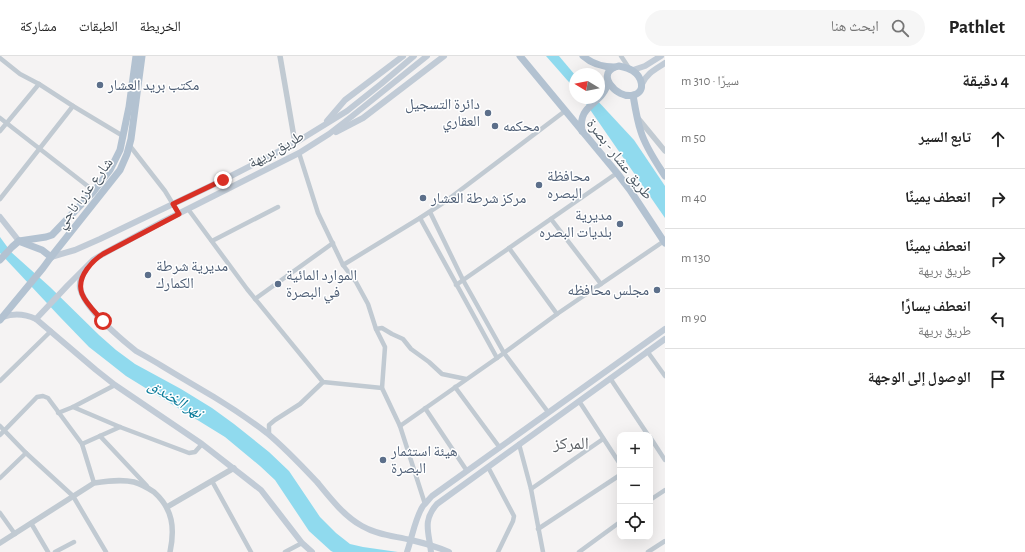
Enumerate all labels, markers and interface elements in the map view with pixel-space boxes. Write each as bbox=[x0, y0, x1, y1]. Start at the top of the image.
search box bbox=[645, 10, 925, 46]
icon: search bbox=[889, 17, 911, 39]
text: Pathlet bbox=[949, 18, 1005, 37]
text: ابحث هنا bbox=[831, 19, 879, 34]
text: مشاركة bbox=[20, 20, 57, 34]
text: الطبقات bbox=[79, 20, 118, 34]
text: الخريطة bbox=[140, 20, 181, 34]
north arrow bbox=[569, 68, 605, 104]
text: 4 دقيقة bbox=[962, 72, 1009, 89]
text: سيرًا · 310 m bbox=[681, 75, 739, 88]
place label: مكتب بريد العشار bbox=[107, 78, 199, 94]
marker: مكتب بريد العشار bbox=[95, 80, 105, 90]
place label: دائرة التسجيل العقاري bbox=[405, 97, 480, 133]
marker: دائرة التسجيل العقاري bbox=[483, 108, 493, 118]
street label: طريق عشار - بصرة bbox=[582, 116, 656, 204]
place label: محكمه bbox=[503, 119, 540, 134]
marker: محكمه bbox=[490, 121, 500, 131]
street label: طريق بريهة bbox=[246, 128, 308, 173]
icon: ahead bbox=[987, 128, 1009, 150]
text: تابع السير bbox=[919, 130, 971, 145]
text: 50 m bbox=[681, 132, 706, 145]
street label: شارع عزرا ناجي bbox=[53, 155, 119, 234]
place label: محافظة البصره bbox=[547, 169, 590, 202]
route end bbox=[214, 171, 232, 189]
marker: محافظة البصره bbox=[534, 180, 544, 190]
icon: right bbox=[987, 188, 1009, 210]
text: انعطف يمينًا bbox=[905, 190, 971, 205]
place label: مركز شرطة العشار bbox=[430, 191, 526, 207]
text: 40 m bbox=[681, 192, 707, 205]
marker: مركز شرطة العشار bbox=[418, 193, 428, 203]
place label: مديرية بلديات البصره bbox=[539, 208, 612, 241]
marker: مديرية بلديات البصره bbox=[615, 219, 625, 229]
text: انعطف يمينًا bbox=[905, 239, 971, 254]
icon: right bbox=[987, 248, 1009, 270]
text: 130 m bbox=[681, 252, 710, 265]
place label: مديرية شرطة الكمارك bbox=[156, 259, 228, 292]
text: طريق بريهة bbox=[918, 265, 971, 278]
place label: الموارد المائية في البصرة bbox=[286, 268, 357, 304]
marker: مديرية شرطة الكمارك bbox=[143, 270, 153, 280]
marker: الموارد المائية في البصرة bbox=[273, 279, 283, 289]
place label: مجلس محافظه bbox=[568, 283, 649, 300]
marker: مجلس محافظه bbox=[652, 285, 662, 295]
text: انعطف يسارًا bbox=[901, 299, 971, 314]
icon: left bbox=[987, 308, 1009, 330]
route start bbox=[94, 312, 112, 330]
text: 90 m bbox=[681, 312, 707, 325]
text: طريق بريهة bbox=[918, 325, 971, 338]
icon: arrive bbox=[987, 368, 1009, 390]
text: الوصول إلى الوجهة bbox=[868, 370, 971, 385]
water label: نهر الخندق bbox=[145, 377, 207, 424]
map controls bbox=[617, 432, 653, 540]
button: + bbox=[617, 432, 653, 468]
district label: المركز bbox=[552, 435, 589, 453]
place label: هيئة استثمار البصرة bbox=[390, 444, 458, 477]
marker: هيئة استثمار البصرة bbox=[378, 455, 388, 465]
button: − bbox=[617, 468, 653, 504]
button: locate bbox=[617, 504, 653, 540]

